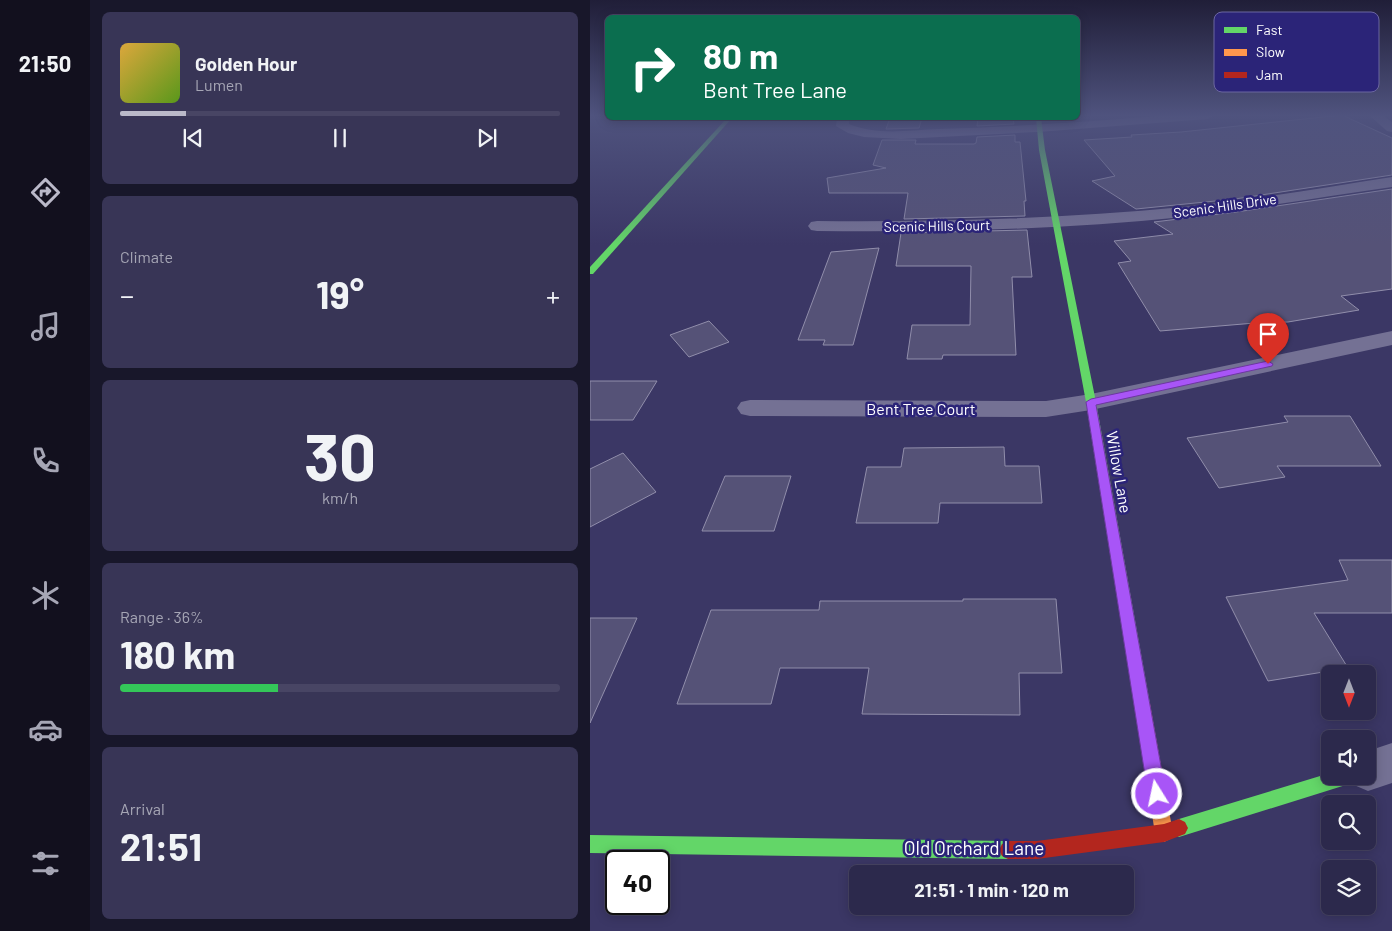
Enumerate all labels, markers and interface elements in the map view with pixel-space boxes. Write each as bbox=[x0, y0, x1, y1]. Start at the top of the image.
legend bbox=[1214, 12, 1379, 92]
text: Fast bbox=[1256, 21, 1282, 38]
text: 80 m bbox=[703, 34, 778, 76]
icon: right bbox=[620, 35, 685, 100]
text: Slow bbox=[1256, 43, 1285, 60]
text: 21:50 bbox=[19, 50, 71, 76]
text: Golden Hour bbox=[195, 52, 297, 75]
text: Jam bbox=[1256, 66, 1283, 83]
text: Lumen bbox=[195, 75, 243, 94]
text: Bent Tree Lane bbox=[703, 76, 847, 102]
icon: previous bbox=[179, 124, 207, 152]
icon: pause bbox=[326, 124, 354, 152]
icon: next bbox=[473, 124, 501, 152]
icon: directions bbox=[28, 175, 63, 210]
street label: Scenic Hills Drive bbox=[1172, 190, 1278, 221]
street label: Scenic Hills Court bbox=[883, 216, 991, 235]
text: Climate bbox=[120, 247, 173, 266]
text: 19° bbox=[316, 271, 364, 317]
text: − bbox=[120, 278, 134, 312]
text: + bbox=[546, 278, 560, 312]
icon: music bbox=[28, 309, 63, 344]
pin bbox=[1247, 313, 1289, 364]
icon: arrive bbox=[1254, 320, 1282, 348]
street label: Bent Tree Court bbox=[866, 399, 976, 418]
text: 30 bbox=[304, 416, 376, 494]
street label: Willow Lane bbox=[1103, 429, 1136, 514]
icon: phone bbox=[28, 443, 63, 478]
text: km/h bbox=[322, 488, 358, 507]
icon: climate bbox=[28, 578, 63, 613]
text: Range · 36% bbox=[120, 607, 204, 626]
text: 180 km bbox=[120, 631, 235, 677]
north arrow bbox=[1321, 665, 1376, 720]
map controls bbox=[1321, 665, 1376, 915]
icon: car bbox=[28, 712, 63, 747]
button: sound bbox=[1321, 730, 1376, 785]
position arrow bbox=[1130, 767, 1182, 819]
button: search bbox=[1321, 795, 1376, 850]
text: Arrival bbox=[120, 799, 165, 818]
text: 21:51 bbox=[120, 823, 202, 869]
street label: Old Orchard Lane bbox=[904, 836, 1044, 859]
icon: filters bbox=[28, 846, 63, 881]
speed limit sign: 40 bbox=[605, 850, 670, 915]
button: layers bbox=[1321, 860, 1376, 915]
text: 21:51 · 1 min · 120 m bbox=[914, 878, 1069, 901]

